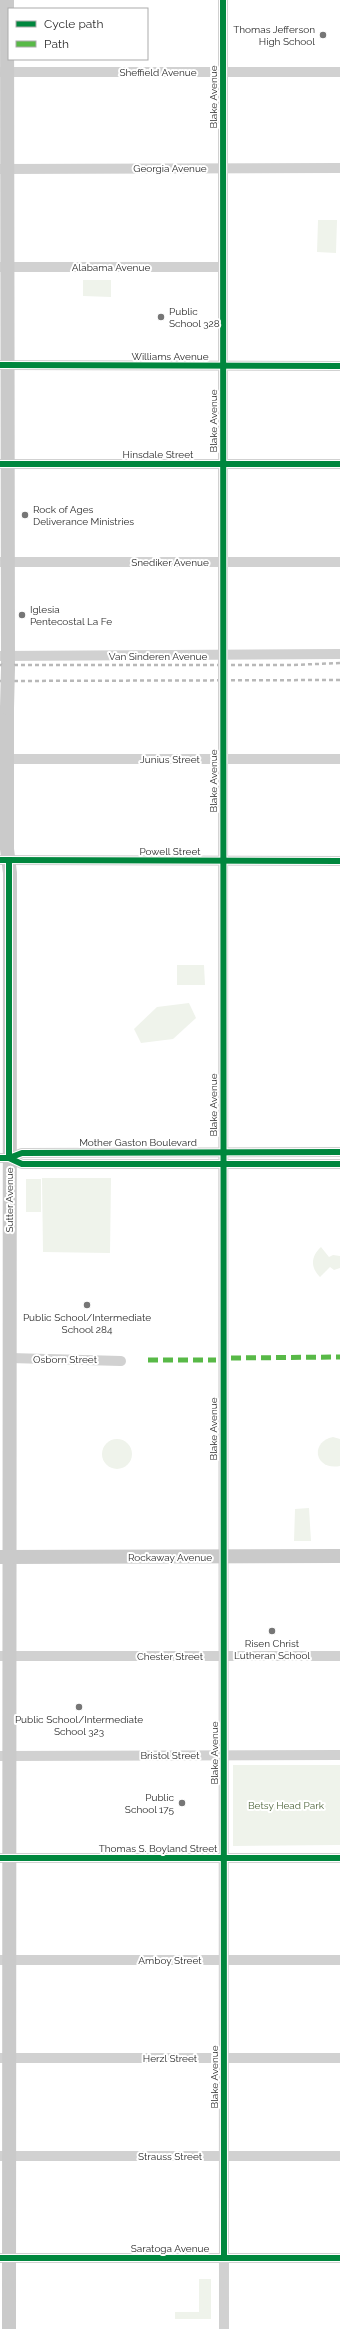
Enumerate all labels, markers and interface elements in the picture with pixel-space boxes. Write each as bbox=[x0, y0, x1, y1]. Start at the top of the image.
legend bbox=[8, 8, 148, 60]
text: Cycle path bbox=[44, 17, 103, 31]
place label: Thomas Jefferson High School bbox=[233, 24, 315, 47]
marker: Thomas Jefferson High School bbox=[318, 30, 328, 40]
text: Path bbox=[44, 37, 69, 51]
street label: Blake Avenue bbox=[208, 65, 219, 129]
street label: Sheffield Avenue bbox=[119, 67, 197, 78]
street label: Georgia Avenue bbox=[133, 163, 207, 174]
street label: Alabama Avenue bbox=[72, 262, 150, 273]
place label: Public School 328 bbox=[169, 306, 220, 329]
marker: Public School 328 bbox=[156, 312, 166, 322]
street label: Williams Avenue bbox=[131, 351, 209, 362]
street label: Blake Avenue bbox=[208, 389, 219, 453]
street label: Hinsdale Street bbox=[123, 449, 194, 460]
place label: Rock of Ages Deliverance Ministries bbox=[33, 504, 134, 527]
marker: Rock of Ages Deliverance Ministries bbox=[20, 510, 30, 520]
street label: Snediker Avenue bbox=[131, 557, 209, 568]
place label: Iglesia Pentecostal La Fe bbox=[30, 604, 112, 627]
marker: Iglesia Pentecostal La Fe bbox=[17, 610, 27, 620]
street label: Van Sinderen Avenue bbox=[109, 651, 207, 662]
street label: Blake Avenue bbox=[208, 749, 219, 813]
street label: Junius Street bbox=[140, 754, 201, 765]
street label: Powell Street bbox=[139, 846, 201, 857]
street label: Blake Avenue bbox=[208, 1073, 219, 1137]
street label: Mother Gaston Boulevard bbox=[79, 1137, 197, 1148]
street label: Sutter Avenue bbox=[4, 1167, 15, 1233]
marker: Public School/Intermediate School 284 bbox=[82, 1300, 92, 1310]
place label: Public School/Intermediate School 284 bbox=[23, 1312, 151, 1335]
street label: Osborn Street bbox=[33, 1354, 98, 1365]
street label: Blake Avenue bbox=[208, 1397, 219, 1461]
street label: Rockaway Avenue bbox=[128, 1552, 212, 1563]
marker: Risen Christ Lutheran School bbox=[267, 1626, 277, 1636]
place label: Risen Christ Lutheran School bbox=[234, 1638, 310, 1661]
street label: Chester Street bbox=[137, 1651, 204, 1662]
marker: Public School/Intermediate School 323 bbox=[74, 1702, 84, 1712]
place label: Public School/Intermediate School 323 bbox=[15, 1714, 143, 1737]
street label: Blake Avenue bbox=[209, 1721, 220, 1785]
street label: Bristol Street bbox=[140, 1750, 200, 1761]
place label: Public School 175 bbox=[125, 1792, 175, 1815]
marker: Public School 175 bbox=[177, 1798, 187, 1808]
park label: Betsy Head Park bbox=[248, 1800, 325, 1811]
street label: Thomas S. Boyland Street bbox=[99, 1843, 218, 1854]
street label: Amboy Street bbox=[138, 1955, 202, 1966]
street label: Blake Avenue bbox=[209, 2045, 220, 2109]
street label: Herzl Street bbox=[143, 2053, 198, 2064]
street label: Strauss Street bbox=[138, 2151, 203, 2162]
street label: Saratoga Avenue bbox=[131, 2243, 209, 2254]

